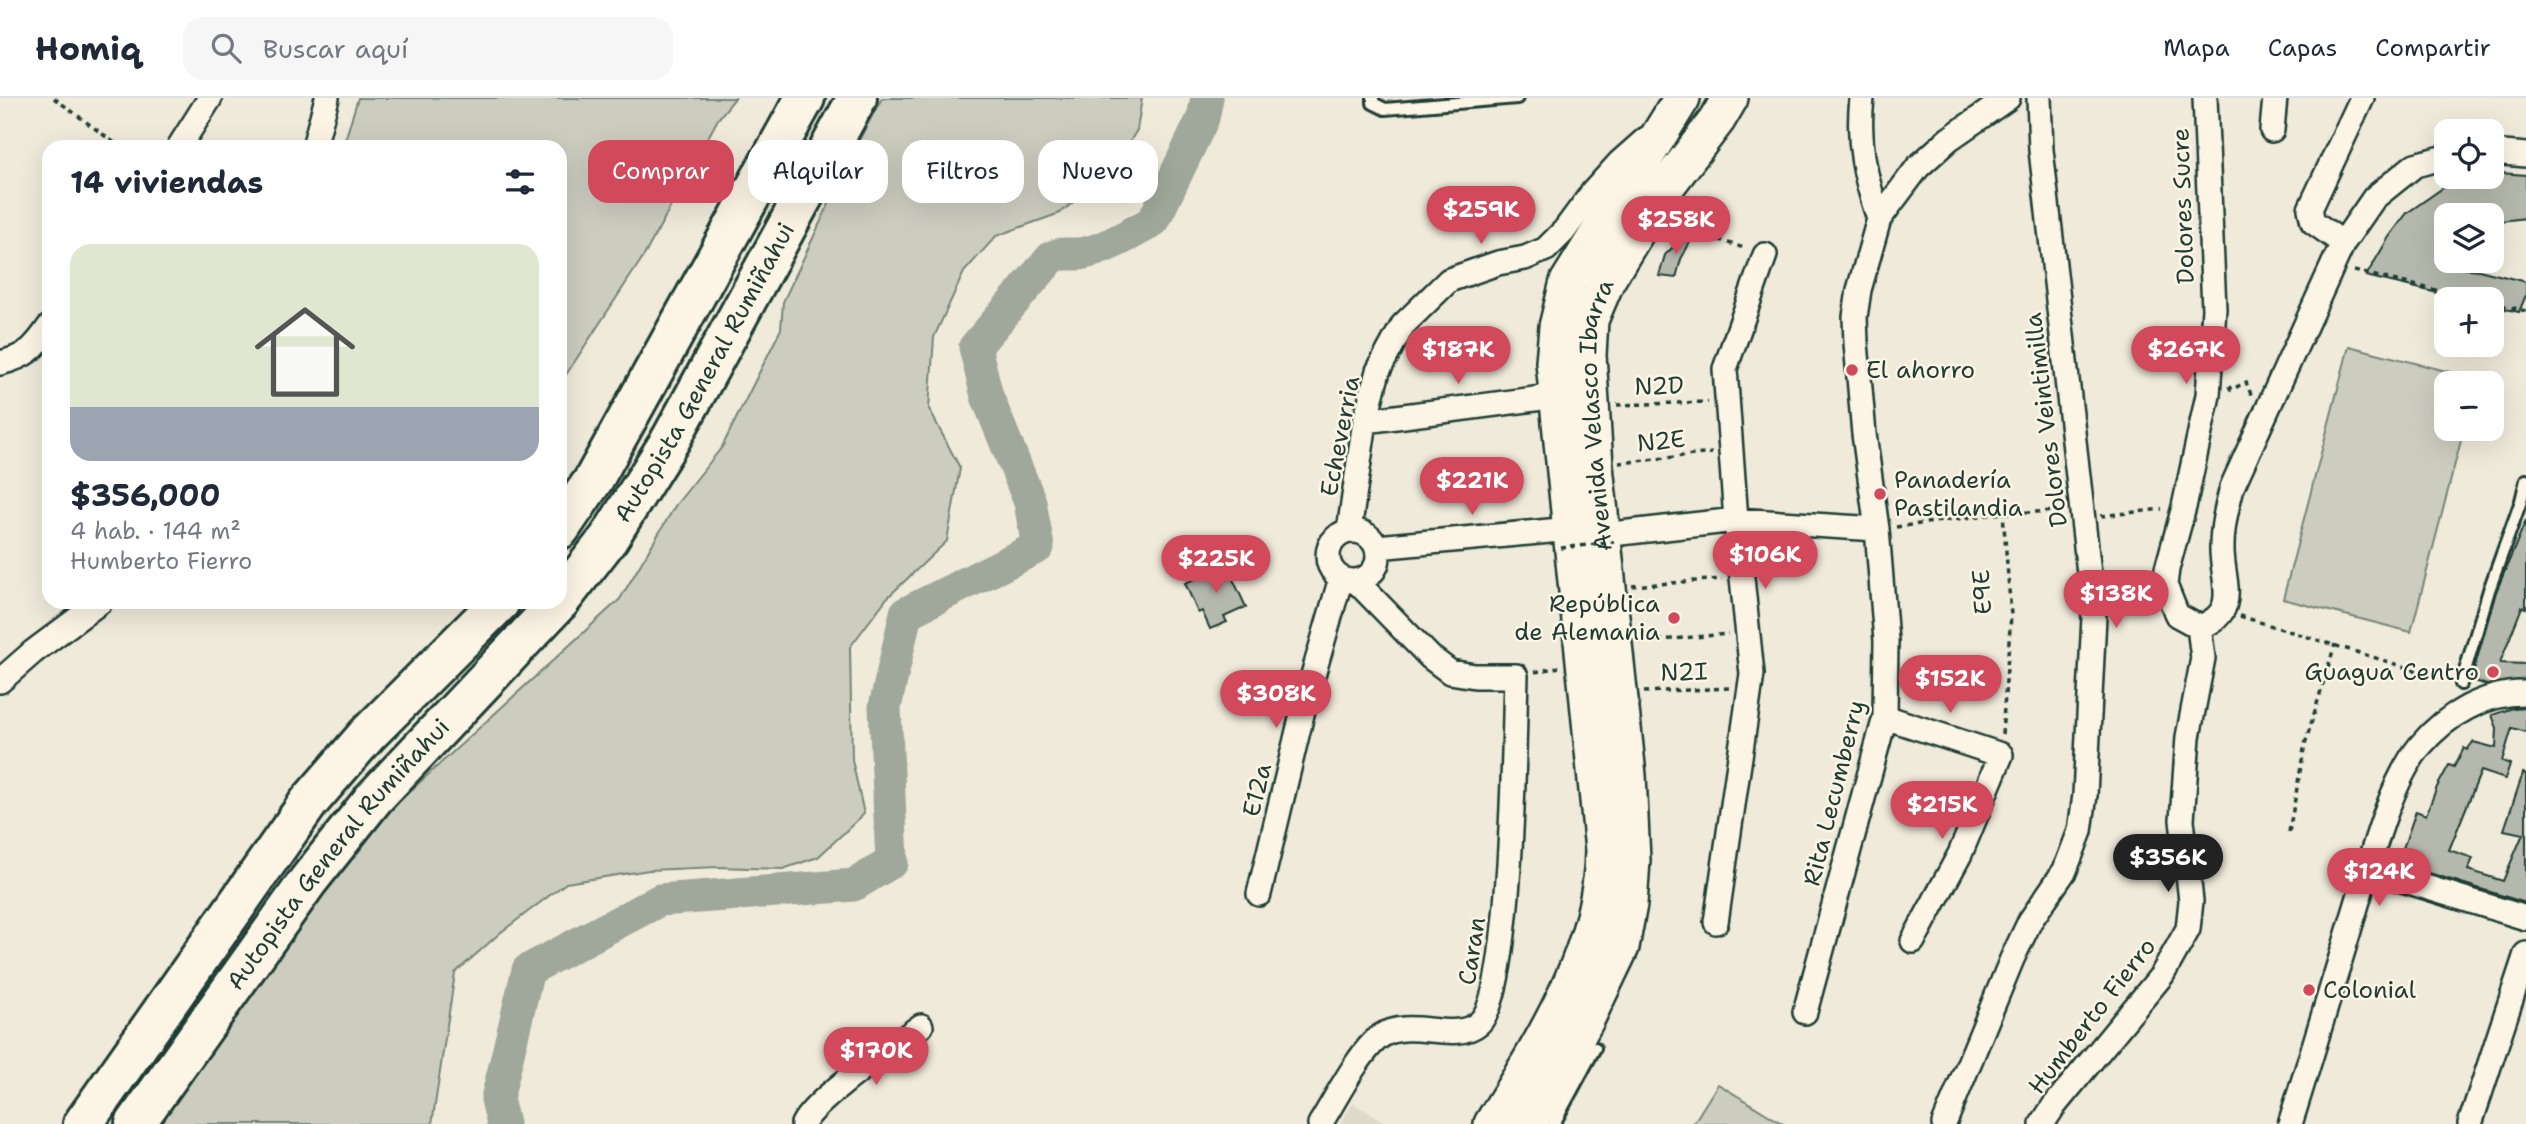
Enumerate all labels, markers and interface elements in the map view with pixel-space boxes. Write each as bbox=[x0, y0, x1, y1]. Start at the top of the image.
search box bbox=[183, 17, 673, 80]
text: Homiq bbox=[35, 26, 141, 71]
icon: search bbox=[207, 29, 245, 67]
text: Buscar aquí bbox=[263, 31, 408, 66]
text: Mapa bbox=[2163, 32, 2230, 64]
text: Capas bbox=[2268, 32, 2337, 64]
text: Compartir bbox=[2375, 32, 2491, 64]
map controls bbox=[2434, 119, 2504, 441]
button: locate bbox=[2434, 119, 2504, 189]
street label: Dolores Sucre bbox=[2164, 127, 2202, 285]
chip: Comprar bbox=[588, 140, 734, 203]
chip: Alquilar bbox=[748, 140, 888, 203]
chip: Filtros bbox=[902, 140, 1024, 203]
chip: Nuevo bbox=[1038, 140, 1158, 203]
text: 14 viviendas bbox=[70, 162, 263, 203]
icon: filters bbox=[501, 163, 539, 201]
pin: $259K bbox=[1432, 186, 1530, 246]
text: $259K bbox=[1443, 194, 1519, 224]
pin: $258K bbox=[1627, 197, 1725, 256]
button: layers bbox=[2434, 203, 2504, 273]
text: $258K bbox=[1637, 204, 1715, 234]
street label: Autopista General Rumiñahui bbox=[607, 217, 802, 529]
street label: Avenida Velasco Ibarra bbox=[1572, 274, 1622, 553]
button: + bbox=[2434, 287, 2504, 357]
icon: home bbox=[242, 289, 368, 415]
street label: Dolores Veintimilla bbox=[2017, 311, 2075, 529]
pin: $187K bbox=[1409, 327, 1507, 386]
pin: $267K bbox=[2137, 327, 2235, 386]
text: $187K bbox=[1422, 334, 1494, 364]
text: $267K bbox=[2147, 334, 2225, 364]
place label: El ahorro bbox=[1866, 354, 1975, 386]
marker: El ahorro bbox=[1844, 362, 1860, 378]
street label: N2D bbox=[1634, 369, 1684, 403]
button: − bbox=[2434, 371, 2504, 441]
street label: Echeverria bbox=[1313, 373, 1367, 499]
street label: N2E bbox=[1635, 423, 1687, 459]
pin: $221K bbox=[1423, 458, 1521, 517]
place label: Panadería Pastilandia bbox=[1894, 464, 2023, 524]
text: $221K bbox=[1436, 465, 1508, 495]
text: $356,000 bbox=[70, 475, 221, 516]
marker: Panadería Pastilandia bbox=[1872, 486, 1888, 502]
text: 4 hab. · 144 m² bbox=[70, 516, 241, 546]
pin: $106K bbox=[1716, 532, 1814, 591]
pin: $225K bbox=[1167, 536, 1265, 595]
text: $106K bbox=[1729, 539, 1801, 569]
text: $225K bbox=[1177, 543, 1255, 573]
text: Humberto Fierro bbox=[70, 546, 252, 576]
street label: E9E bbox=[1965, 568, 1999, 616]
pin: $138K bbox=[2067, 570, 2165, 630]
text: $138K bbox=[2080, 578, 2152, 608]
place label: República de Alemania bbox=[1514, 588, 1660, 648]
marker: República de Alemania bbox=[1666, 610, 1682, 626]
street label: N2I bbox=[1660, 655, 1708, 689]
pin: $152K bbox=[1901, 656, 1999, 715]
place label: Guagua Centro bbox=[2304, 656, 2479, 688]
text: $152K bbox=[1915, 663, 1985, 693]
marker: Guagua Centro bbox=[2485, 664, 2501, 680]
pin: $308K bbox=[1227, 670, 1325, 730]
text: $308K bbox=[1236, 678, 1316, 708]
street label: Rita Lecumberry bbox=[1795, 697, 1873, 889]
street label: Autopista General Rumiñahui bbox=[219, 712, 457, 996]
street label: E12a bbox=[1235, 760, 1279, 820]
pin: $215K bbox=[1893, 782, 1991, 841]
text: $215K bbox=[1907, 789, 1977, 819]
pin: $356K bbox=[2119, 834, 2217, 894]
text: $356K bbox=[2129, 842, 2207, 872]
pin: $124K bbox=[2330, 848, 2428, 908]
text: $124K bbox=[2343, 856, 2415, 886]
street label: Caran bbox=[1451, 915, 1493, 987]
street label: Humberto Fierro bbox=[2021, 931, 2163, 1101]
place label: Colonial bbox=[2323, 974, 2417, 1006]
marker: Colonial bbox=[2301, 982, 2317, 998]
pin: $170K bbox=[827, 1028, 925, 1087]
text: $170K bbox=[840, 1035, 912, 1065]

